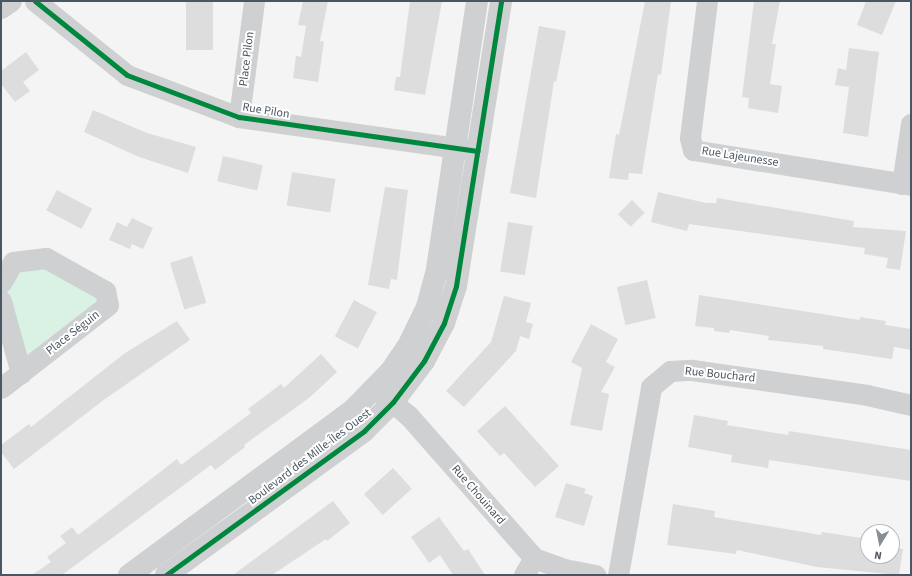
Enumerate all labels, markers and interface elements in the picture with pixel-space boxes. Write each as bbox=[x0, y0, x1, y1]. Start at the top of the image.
street label: Place Pilon bbox=[236, 31, 258, 87]
street label: Rue Pilon bbox=[241, 100, 291, 122]
street label: Rue Lajeunesse bbox=[701, 144, 779, 170]
street label: Place Séguin bbox=[43, 308, 103, 358]
street label: Rue Bouchard bbox=[684, 364, 756, 386]
street label: Boulevard des Mille-Îles Ouest bbox=[246, 406, 374, 508]
street label: Rue Chouinard bbox=[448, 462, 508, 528]
north arrow bbox=[860, 524, 900, 564]
text: N bbox=[873, 547, 883, 563]

